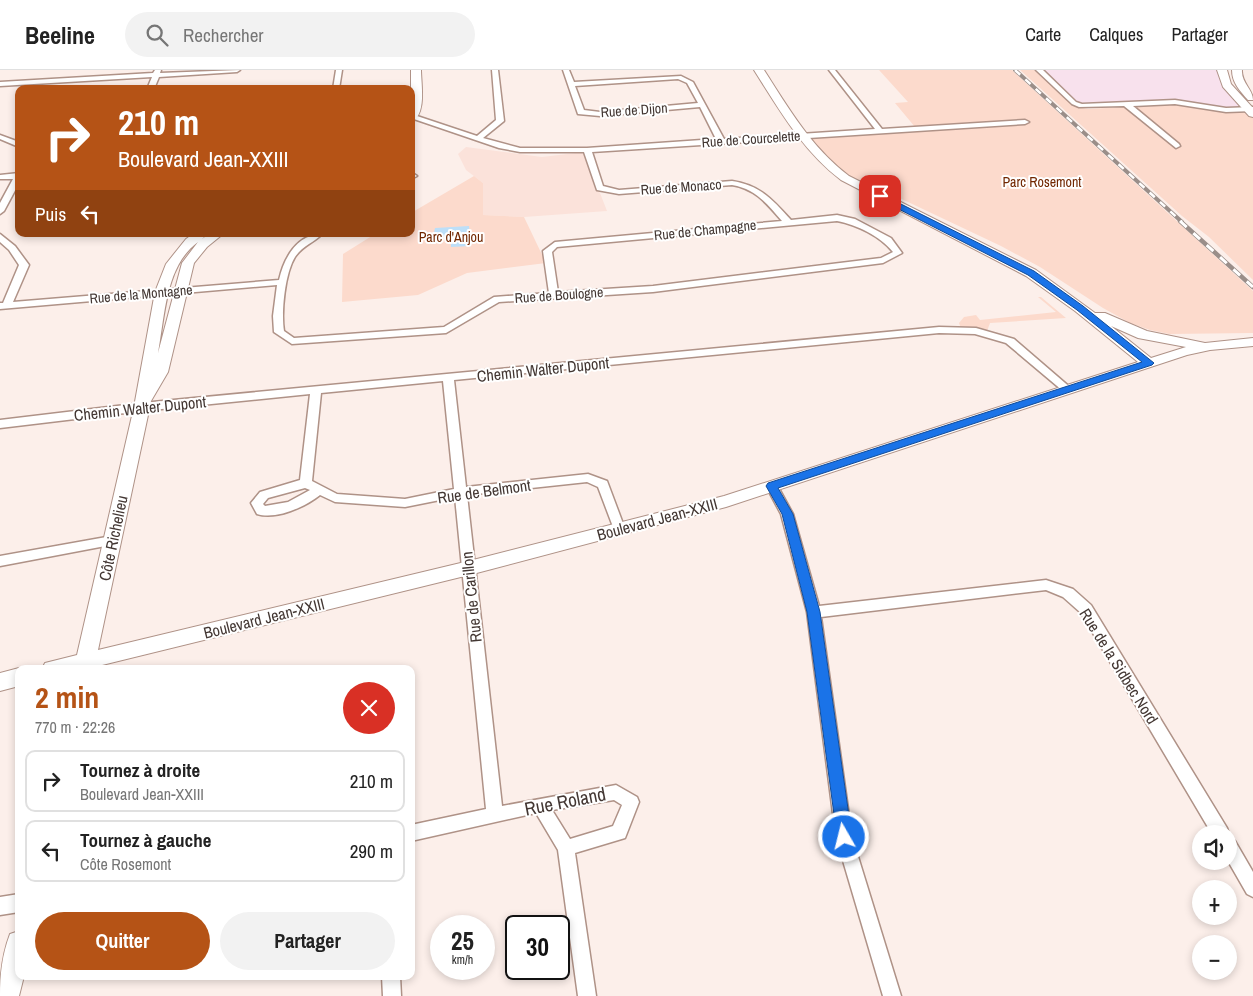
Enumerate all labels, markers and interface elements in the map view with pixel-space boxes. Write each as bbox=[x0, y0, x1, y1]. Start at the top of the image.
search box bbox=[125, 12, 475, 57]
text: Beeline bbox=[25, 19, 95, 51]
icon: search bbox=[143, 21, 171, 49]
text: Rechercher bbox=[183, 22, 264, 48]
text: Carte bbox=[1025, 22, 1061, 47]
text: Calques bbox=[1089, 22, 1143, 47]
text: Partager bbox=[1171, 22, 1228, 47]
text: 210 m bbox=[118, 99, 199, 146]
street label: Rue de Dijon bbox=[600, 99, 668, 121]
icon: right bbox=[35, 105, 100, 170]
street label: Rue de Courcelette bbox=[701, 127, 801, 151]
text: Boulevard Jean-XXIII bbox=[118, 144, 288, 174]
park label: Parc Rosemont bbox=[1002, 173, 1082, 191]
street label: Rue de Monaco bbox=[640, 175, 722, 199]
pin bbox=[859, 175, 901, 217]
icon: arrive bbox=[866, 182, 894, 210]
icon: left bbox=[76, 200, 104, 228]
text: Puis bbox=[35, 201, 66, 227]
street label: Rue de Champagne bbox=[653, 216, 757, 244]
park label: Parc d'Anjou bbox=[419, 228, 483, 246]
street label: Rue de la Montagne bbox=[89, 281, 193, 307]
street label: Rue de Boulogne bbox=[514, 283, 604, 307]
street label: Chemin Walter Dupont bbox=[476, 351, 611, 387]
street label: Chemin Walter Dupont bbox=[73, 390, 208, 426]
street label: Rue de Belmont bbox=[436, 474, 532, 508]
street label: Boulevard Jean-XXIII bbox=[594, 492, 720, 546]
street label: Côte Richelieu bbox=[93, 493, 133, 583]
street label: Rue de Carillon bbox=[455, 551, 487, 643]
street label: Boulevard Jean-XXIII bbox=[201, 592, 327, 644]
street label: Rue de la Sidbec Nord bbox=[1074, 604, 1164, 728]
text: 2 min bbox=[35, 677, 99, 717]
button: close bbox=[343, 682, 395, 734]
text: 770 m · 22:26 bbox=[35, 716, 115, 738]
text: Tournez à droite bbox=[80, 757, 200, 783]
icon: right bbox=[37, 767, 65, 795]
text: 210 m bbox=[350, 768, 393, 794]
street label: Rue Roland bbox=[522, 780, 608, 822]
text: Boulevard Jean-XXIII bbox=[80, 783, 204, 805]
position arrow bbox=[817, 810, 869, 862]
map controls bbox=[1192, 825, 1237, 980]
button: sound bbox=[1192, 825, 1237, 870]
text: Tournez à gauche bbox=[80, 827, 211, 853]
icon: left bbox=[37, 837, 65, 865]
text: 290 m bbox=[350, 838, 393, 864]
text: Côte Rosemont bbox=[80, 853, 171, 875]
button: + bbox=[1192, 880, 1237, 925]
button: Quitter bbox=[35, 912, 210, 970]
button: Partager bbox=[220, 912, 395, 970]
speed limit sign: 30 bbox=[505, 915, 570, 980]
text: 25 bbox=[451, 924, 474, 958]
button: − bbox=[1192, 935, 1237, 980]
text: km/h bbox=[452, 952, 473, 968]

